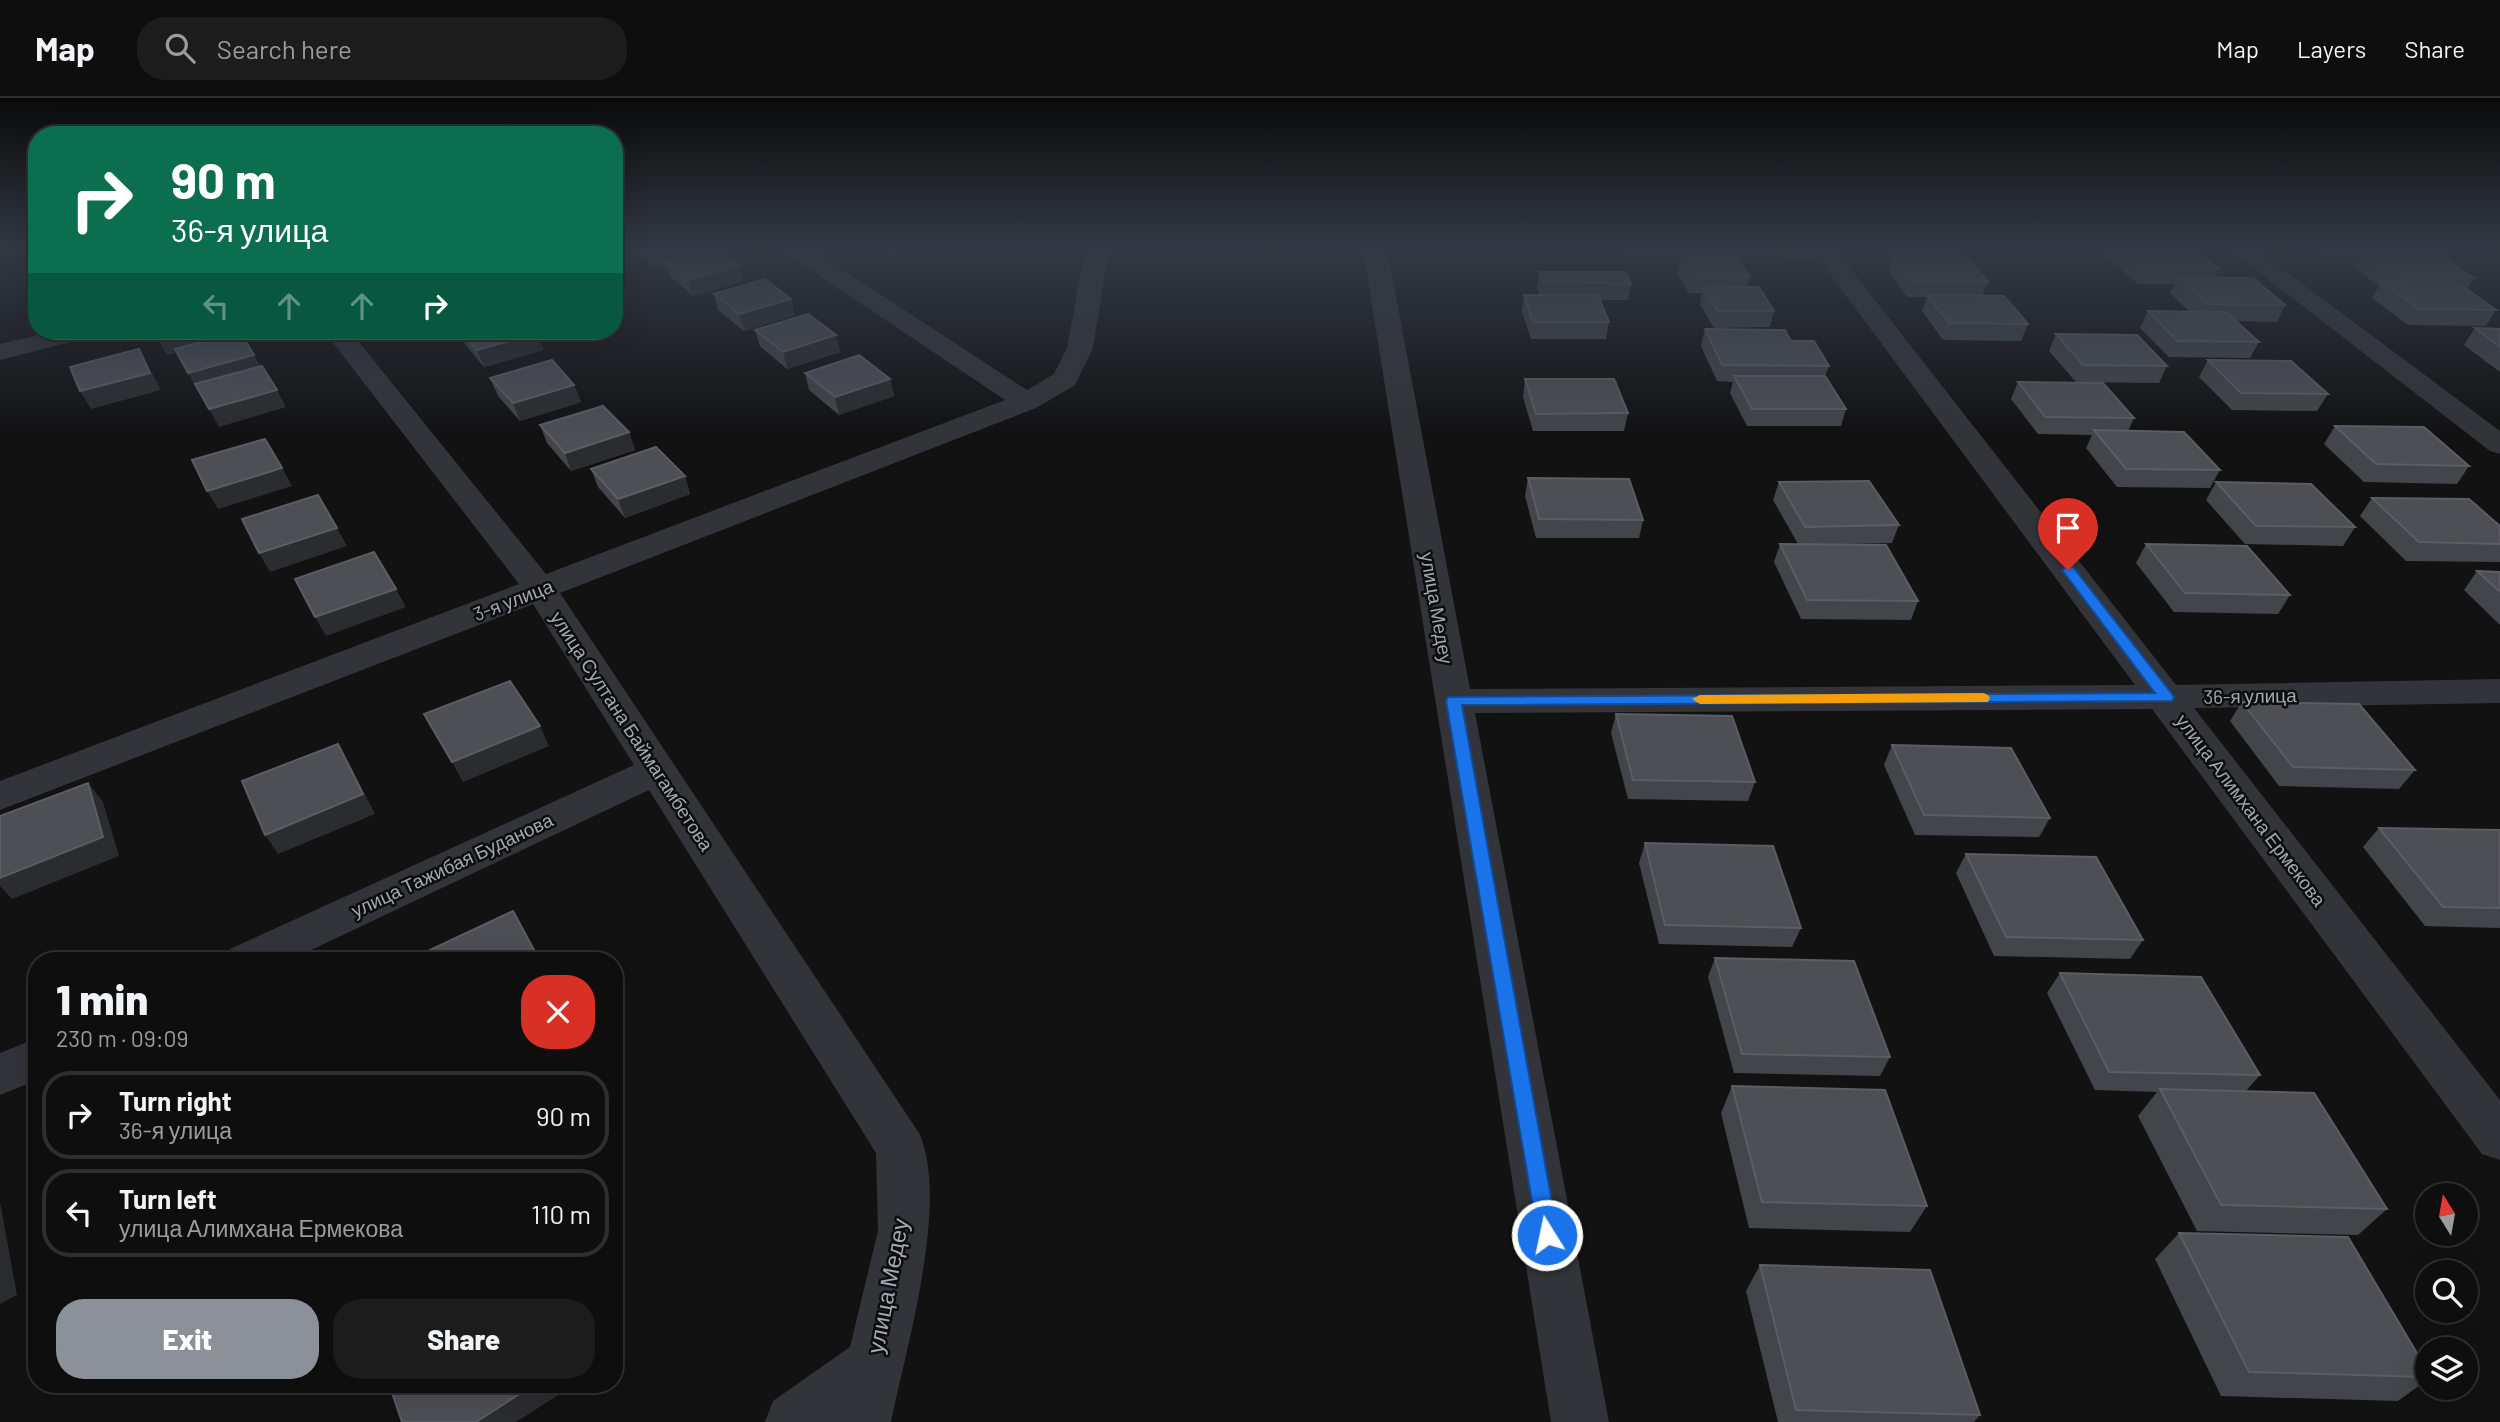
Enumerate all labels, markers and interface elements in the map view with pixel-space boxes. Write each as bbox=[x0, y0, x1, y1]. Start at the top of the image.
search box bbox=[137, 17, 627, 80]
text: Map bbox=[35, 28, 95, 68]
icon: search bbox=[161, 29, 199, 67]
text: Search here bbox=[217, 33, 352, 64]
text: Map bbox=[2216, 34, 2259, 63]
text: Layers bbox=[2297, 34, 2366, 63]
text: Share bbox=[2404, 34, 2465, 63]
text: 90 m bbox=[171, 150, 276, 209]
icon: right bbox=[56, 154, 147, 245]
text: 36-я улица bbox=[171, 210, 328, 248]
icon: left bbox=[197, 287, 235, 325]
icon: ahead bbox=[270, 287, 308, 325]
icon: ahead bbox=[343, 287, 381, 325]
icon: right bbox=[416, 287, 454, 325]
pin bbox=[2038, 498, 2098, 570]
icon: arrive bbox=[2049, 509, 2087, 547]
street label: улица Медеу bbox=[1416, 550, 1459, 666]
street label: 3-я улица bbox=[470, 574, 556, 625]
street label: улица Султана Баймагамбетова bbox=[546, 607, 719, 855]
street label: 36-я улица bbox=[2203, 683, 2297, 708]
street label: улица Алимхана Ермекова bbox=[2172, 709, 2331, 911]
street label: улица Тажибая Буданова bbox=[347, 807, 557, 921]
text: 1 min bbox=[56, 973, 148, 1023]
button: close bbox=[521, 975, 595, 1049]
text: 230 m · 09:09 bbox=[56, 1024, 188, 1052]
text: Turn right bbox=[119, 1085, 232, 1116]
icon: right bbox=[60, 1096, 98, 1134]
text: 90 m bbox=[536, 1100, 591, 1131]
text: 36-я улица bbox=[119, 1116, 232, 1144]
text: Turn left bbox=[119, 1183, 217, 1214]
north arrow bbox=[2415, 1183, 2478, 1246]
map controls bbox=[2415, 1183, 2478, 1400]
icon: left bbox=[60, 1194, 98, 1232]
text: 110 m bbox=[531, 1198, 591, 1229]
position arrow bbox=[1510, 1198, 1584, 1272]
text: улица Алимхана Ермекова bbox=[119, 1214, 403, 1242]
street label: улица Медеу bbox=[860, 1215, 914, 1356]
button: search bbox=[2415, 1260, 2478, 1323]
button: Exit bbox=[56, 1299, 319, 1379]
button: Share bbox=[333, 1299, 595, 1379]
button: layers bbox=[2415, 1337, 2478, 1400]

